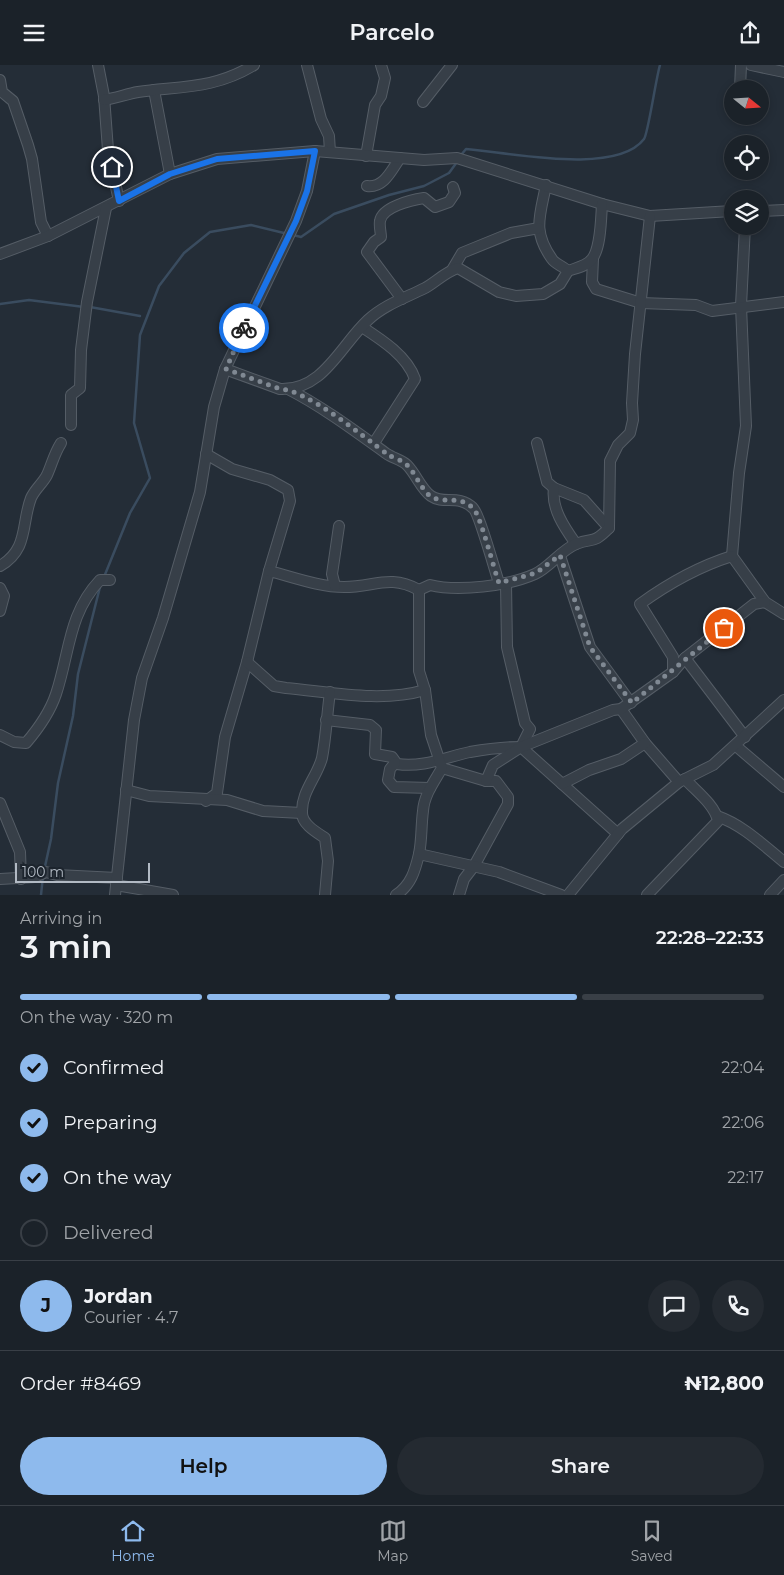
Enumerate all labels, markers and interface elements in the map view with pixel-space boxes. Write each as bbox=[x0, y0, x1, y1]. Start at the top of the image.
icon: menu bbox=[20, 19, 48, 47]
text: Parcelo bbox=[350, 19, 434, 46]
icon: share bbox=[736, 19, 764, 47]
north arrow bbox=[724, 80, 769, 125]
map controls bbox=[724, 80, 769, 235]
button: locate bbox=[724, 135, 769, 180]
pin bbox=[91, 146, 133, 188]
icon: home bbox=[98, 153, 126, 181]
button: layers bbox=[724, 190, 769, 235]
courier bbox=[219, 303, 269, 353]
icon: bike bbox=[230, 314, 258, 342]
pin bbox=[703, 607, 745, 649]
icon: bag bbox=[710, 614, 738, 642]
scale bar bbox=[15, 860, 150, 883]
text: 100 m bbox=[22, 863, 64, 881]
text: Arriving in bbox=[20, 909, 102, 928]
text: 22:28–22:33 bbox=[656, 926, 764, 949]
text: 3 min bbox=[20, 927, 112, 966]
text: On the way · 320 m bbox=[20, 1008, 173, 1027]
icon: check bbox=[20, 1054, 48, 1082]
text: Confirmed bbox=[63, 1056, 164, 1079]
text: 22:04 bbox=[721, 1058, 764, 1077]
icon: check bbox=[20, 1109, 48, 1137]
text: Preparing bbox=[63, 1111, 158, 1134]
text: 22:06 bbox=[722, 1113, 764, 1132]
icon: check bbox=[20, 1164, 48, 1192]
text: On the way bbox=[63, 1166, 171, 1189]
text: 22:17 bbox=[727, 1168, 764, 1187]
text: Delivered bbox=[63, 1221, 154, 1244]
button: chat bbox=[648, 1280, 700, 1332]
button: phone bbox=[712, 1280, 764, 1332]
text: Jordan bbox=[84, 1285, 153, 1308]
text: J bbox=[41, 1294, 51, 1317]
text: Courier · 4.7 bbox=[84, 1308, 178, 1327]
text: Order #8469 bbox=[20, 1372, 141, 1395]
text: ₦12,800 bbox=[684, 1372, 764, 1395]
button: Help bbox=[20, 1437, 387, 1495]
button: Share bbox=[397, 1437, 764, 1495]
tab: Home bbox=[111, 1517, 155, 1565]
tab: Map bbox=[377, 1517, 408, 1565]
tab: Saved bbox=[631, 1517, 673, 1565]

